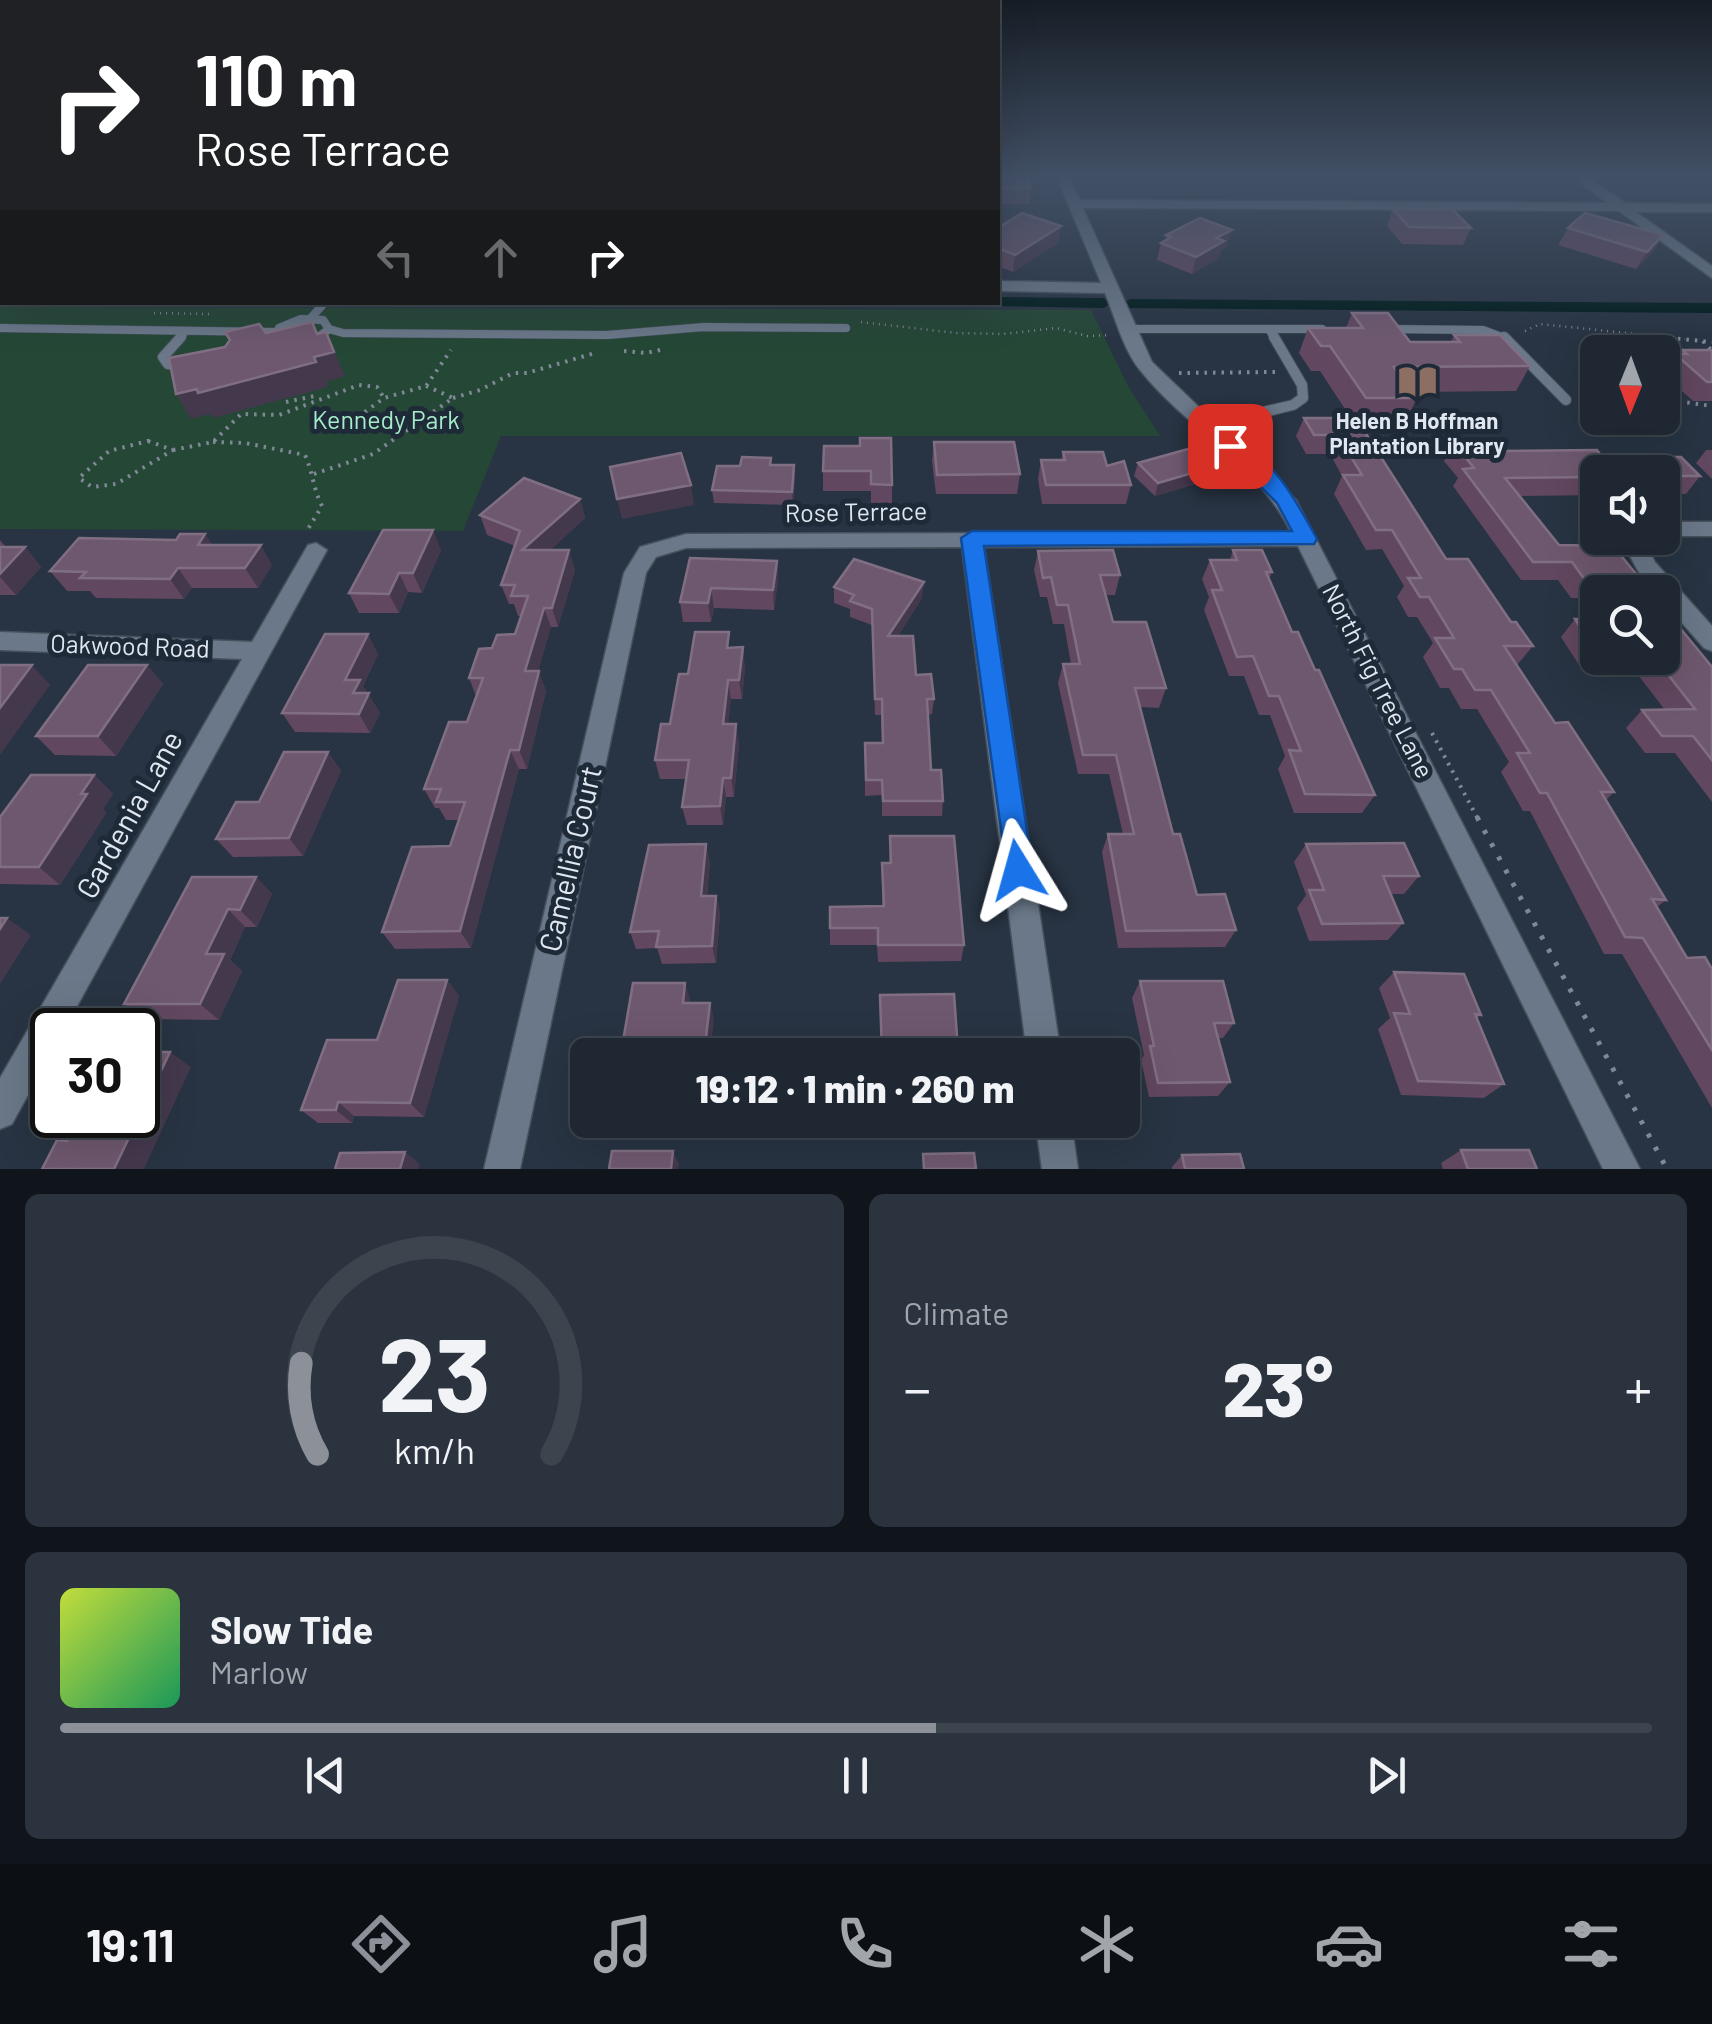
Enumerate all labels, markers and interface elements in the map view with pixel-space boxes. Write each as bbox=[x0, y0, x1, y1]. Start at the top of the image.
text: 110 m bbox=[195, 36, 357, 120]
icon: right bbox=[30, 40, 160, 170]
text: Rose Terrace bbox=[195, 121, 451, 175]
icon: left bbox=[368, 230, 423, 285]
icon: ahead bbox=[473, 230, 528, 285]
icon: right bbox=[578, 230, 633, 285]
north arrow bbox=[1580, 335, 1680, 435]
map controls bbox=[1580, 335, 1680, 675]
library icon: Helen B Hoffman Plantation Library bbox=[1396, 361, 1438, 403]
park label: Kennedy Park bbox=[312, 404, 460, 434]
pin bbox=[1188, 404, 1273, 489]
place label: Helen B Hoffman Plantation Library bbox=[1330, 407, 1504, 458]
icon: arrive bbox=[1203, 419, 1258, 474]
button: sound bbox=[1580, 455, 1680, 555]
street label: Rose Terrace bbox=[785, 495, 927, 527]
button: search bbox=[1580, 575, 1680, 675]
street label: North Fig Tree Lane bbox=[1317, 579, 1441, 783]
street label: Oakwood Road bbox=[50, 627, 210, 663]
street label: Gardenia Lane bbox=[67, 724, 189, 904]
street label: Camellia Court bbox=[530, 762, 608, 955]
position arrow bbox=[966, 818, 1070, 922]
speed limit sign: 30 bbox=[30, 1008, 160, 1138]
text: 19:12 · 1 min · 260 m bbox=[695, 1065, 1015, 1111]
text: Climate bbox=[904, 1293, 1009, 1331]
text: 23 bbox=[378, 1308, 491, 1433]
text: 23° bbox=[1223, 1342, 1333, 1432]
text: − bbox=[904, 1354, 931, 1420]
text: + bbox=[1624, 1354, 1652, 1420]
text: km/h bbox=[394, 1428, 475, 1471]
text: Slow Tide bbox=[210, 1606, 373, 1652]
text: Marlow bbox=[210, 1652, 308, 1690]
icon: previous bbox=[298, 1748, 353, 1803]
icon: pause bbox=[828, 1748, 883, 1803]
icon: next bbox=[1359, 1748, 1414, 1803]
icon: directions bbox=[346, 1909, 416, 1979]
icon: music bbox=[588, 1909, 658, 1979]
icon: phone bbox=[830, 1909, 900, 1979]
icon: climate bbox=[1072, 1909, 1142, 1979]
icon: car bbox=[1314, 1909, 1384, 1979]
icon: filters bbox=[1556, 1909, 1626, 1979]
text: 19:11 bbox=[86, 1917, 174, 1971]

